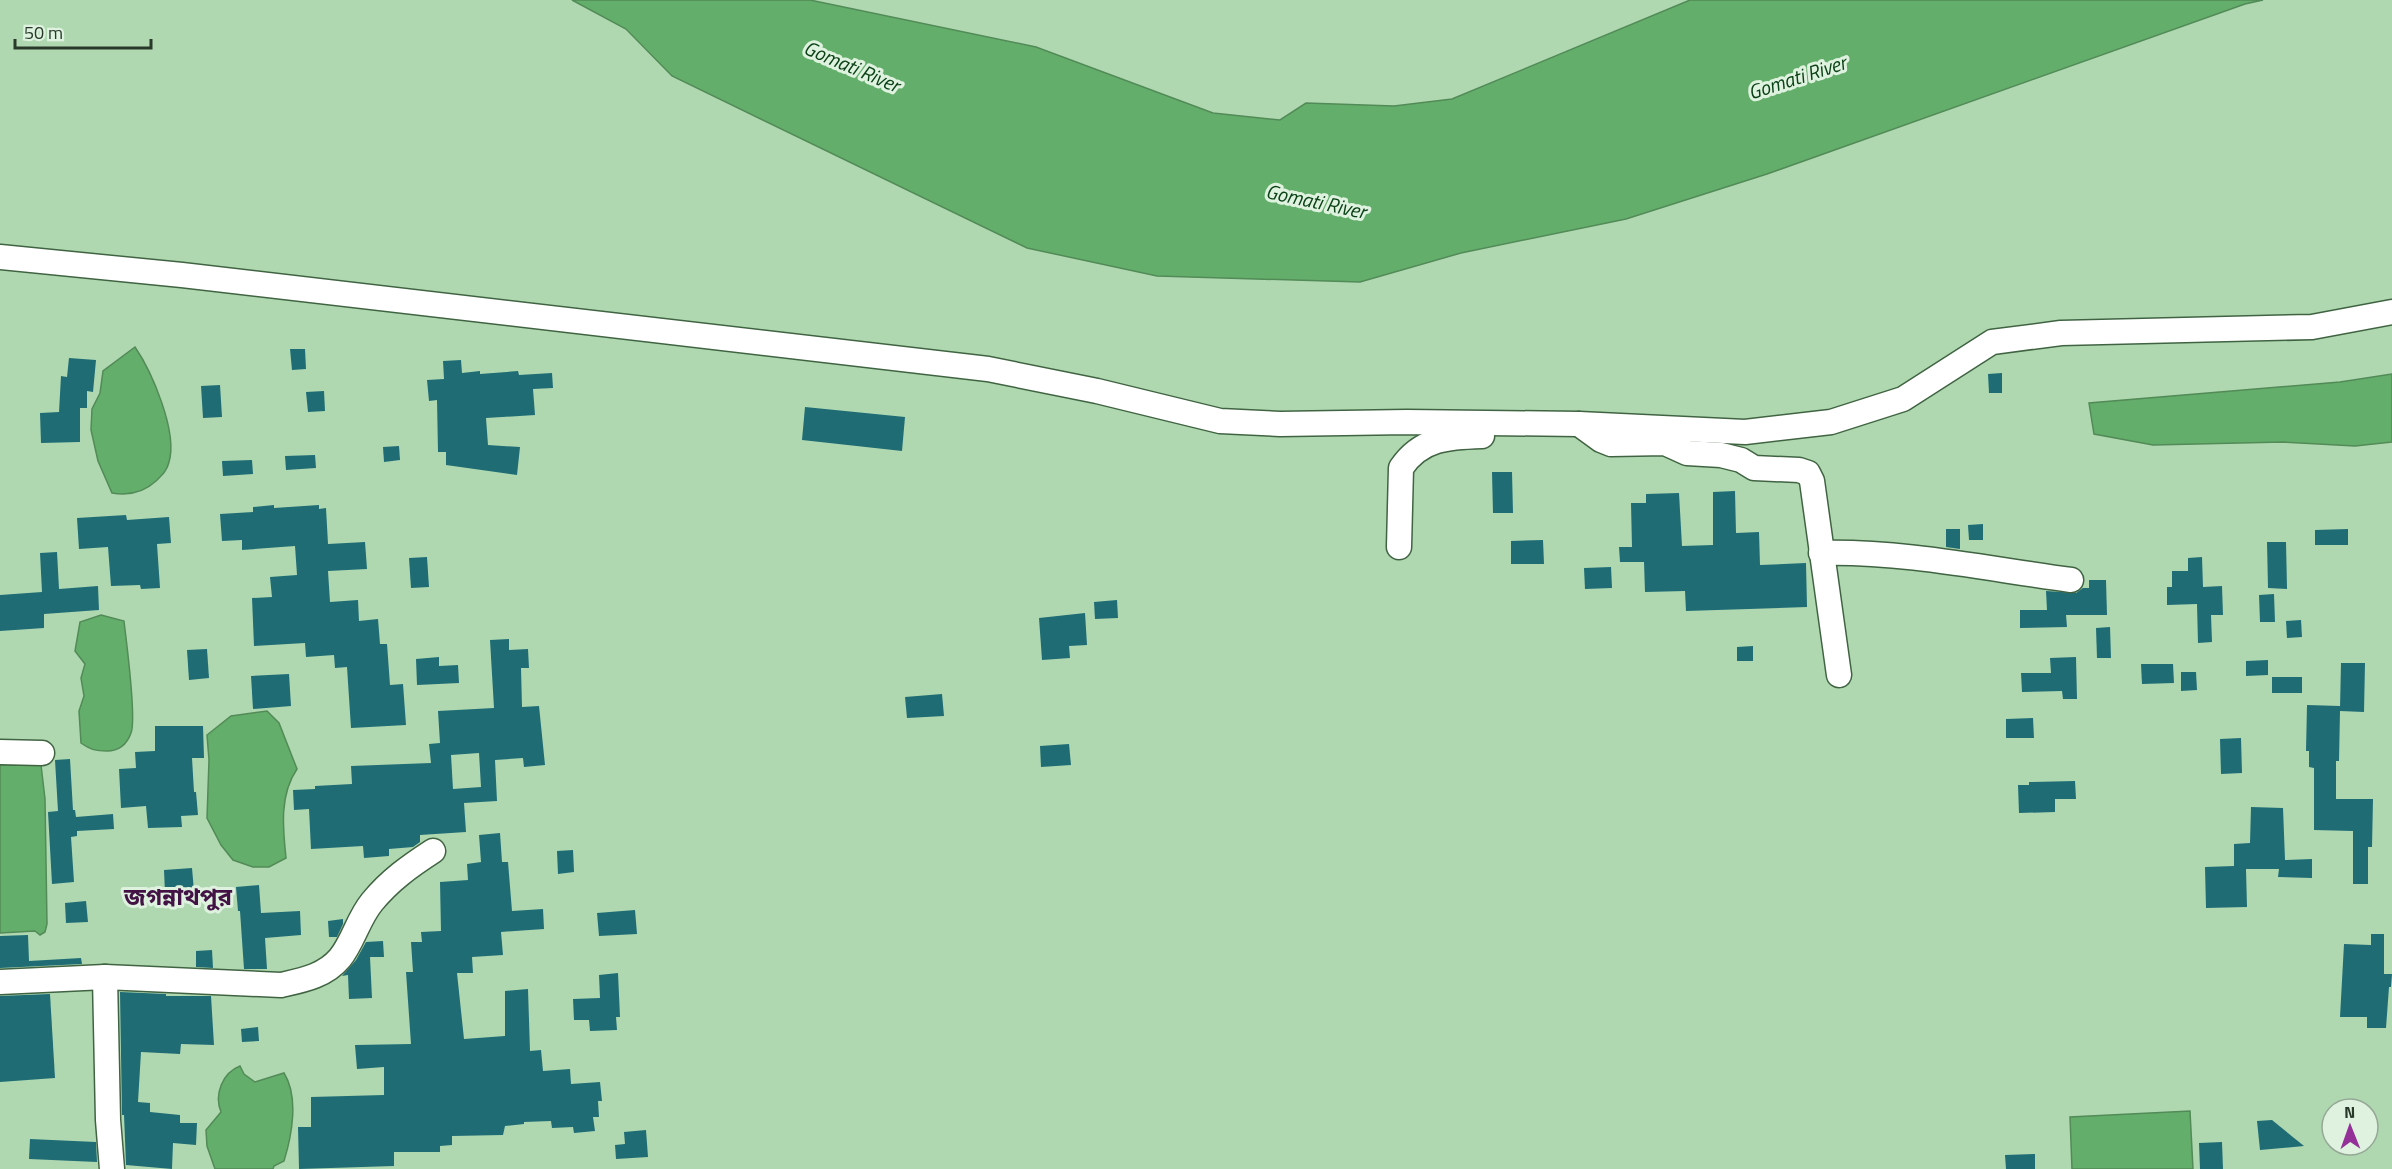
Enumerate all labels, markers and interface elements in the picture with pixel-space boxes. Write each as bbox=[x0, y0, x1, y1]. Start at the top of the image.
scale bar bbox=[15, 12, 152, 50]
text: 50 m bbox=[24, 19, 63, 46]
water label: Gomati River bbox=[799, 32, 907, 101]
water label: Gomati River bbox=[1744, 46, 1853, 107]
water label: Gomati River bbox=[1263, 175, 1371, 227]
district label: জগন্নাথপুর bbox=[123, 878, 233, 914]
north arrow bbox=[2320, 1097, 2380, 1157]
text: N bbox=[2344, 1100, 2355, 1124]

